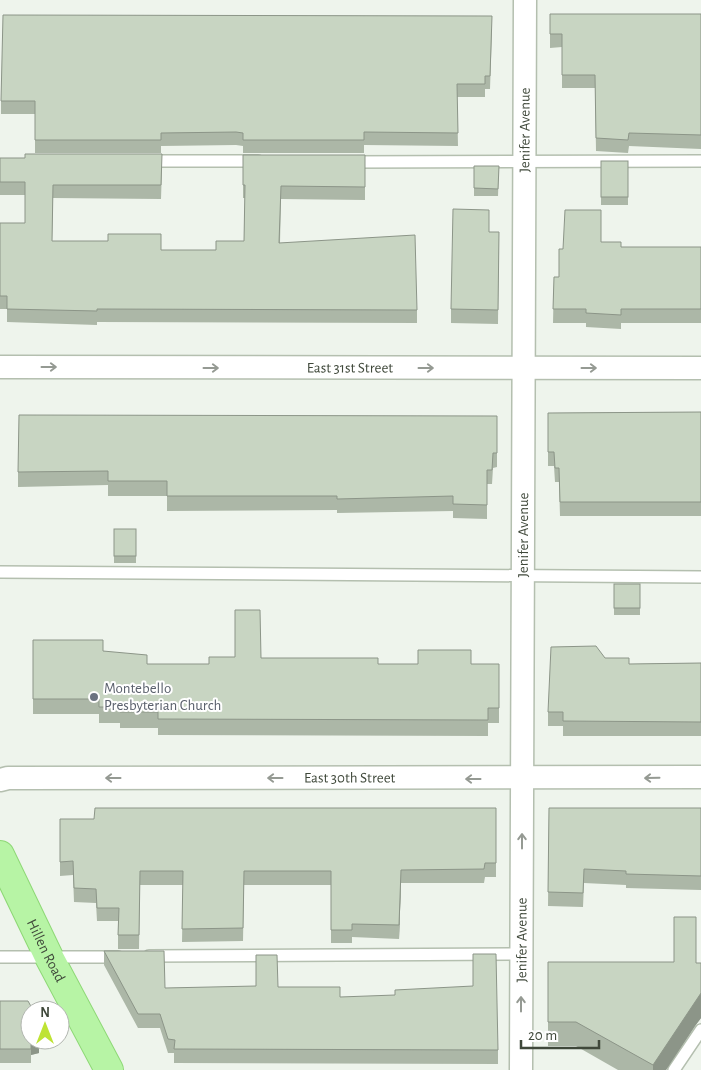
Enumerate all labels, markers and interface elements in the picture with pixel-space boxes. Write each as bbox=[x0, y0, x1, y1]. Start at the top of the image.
street label: Jenifer Avenue bbox=[517, 87, 532, 173]
street label: East 31st Street bbox=[307, 360, 393, 375]
one-way arrow bbox=[40, 362, 56, 372]
one-way arrow bbox=[202, 363, 219, 373]
one-way arrow bbox=[418, 363, 434, 373]
one-way arrow bbox=[580, 363, 596, 373]
street label: Jenifer Avenue bbox=[515, 492, 531, 578]
place label: Montebello Presbyterian Church bbox=[104, 681, 221, 713]
marker: Montebello Presbyterian Church bbox=[88, 691, 100, 703]
street label: East 30th Street bbox=[304, 770, 396, 785]
one-way arrow bbox=[105, 773, 122, 783]
one-way arrow bbox=[268, 773, 284, 783]
one-way arrow bbox=[645, 773, 661, 782]
one-way arrow bbox=[465, 774, 482, 784]
one-way arrow bbox=[517, 834, 527, 850]
street label: Jenifer Avenue bbox=[514, 897, 529, 983]
street label: Hillen Road bbox=[24, 916, 68, 985]
one-way arrow bbox=[516, 996, 526, 1012]
north arrow bbox=[20, 1000, 70, 1050]
text: N bbox=[40, 1006, 50, 1020]
scale bar bbox=[521, 1018, 598, 1050]
text: 20 m bbox=[528, 1028, 557, 1043]

